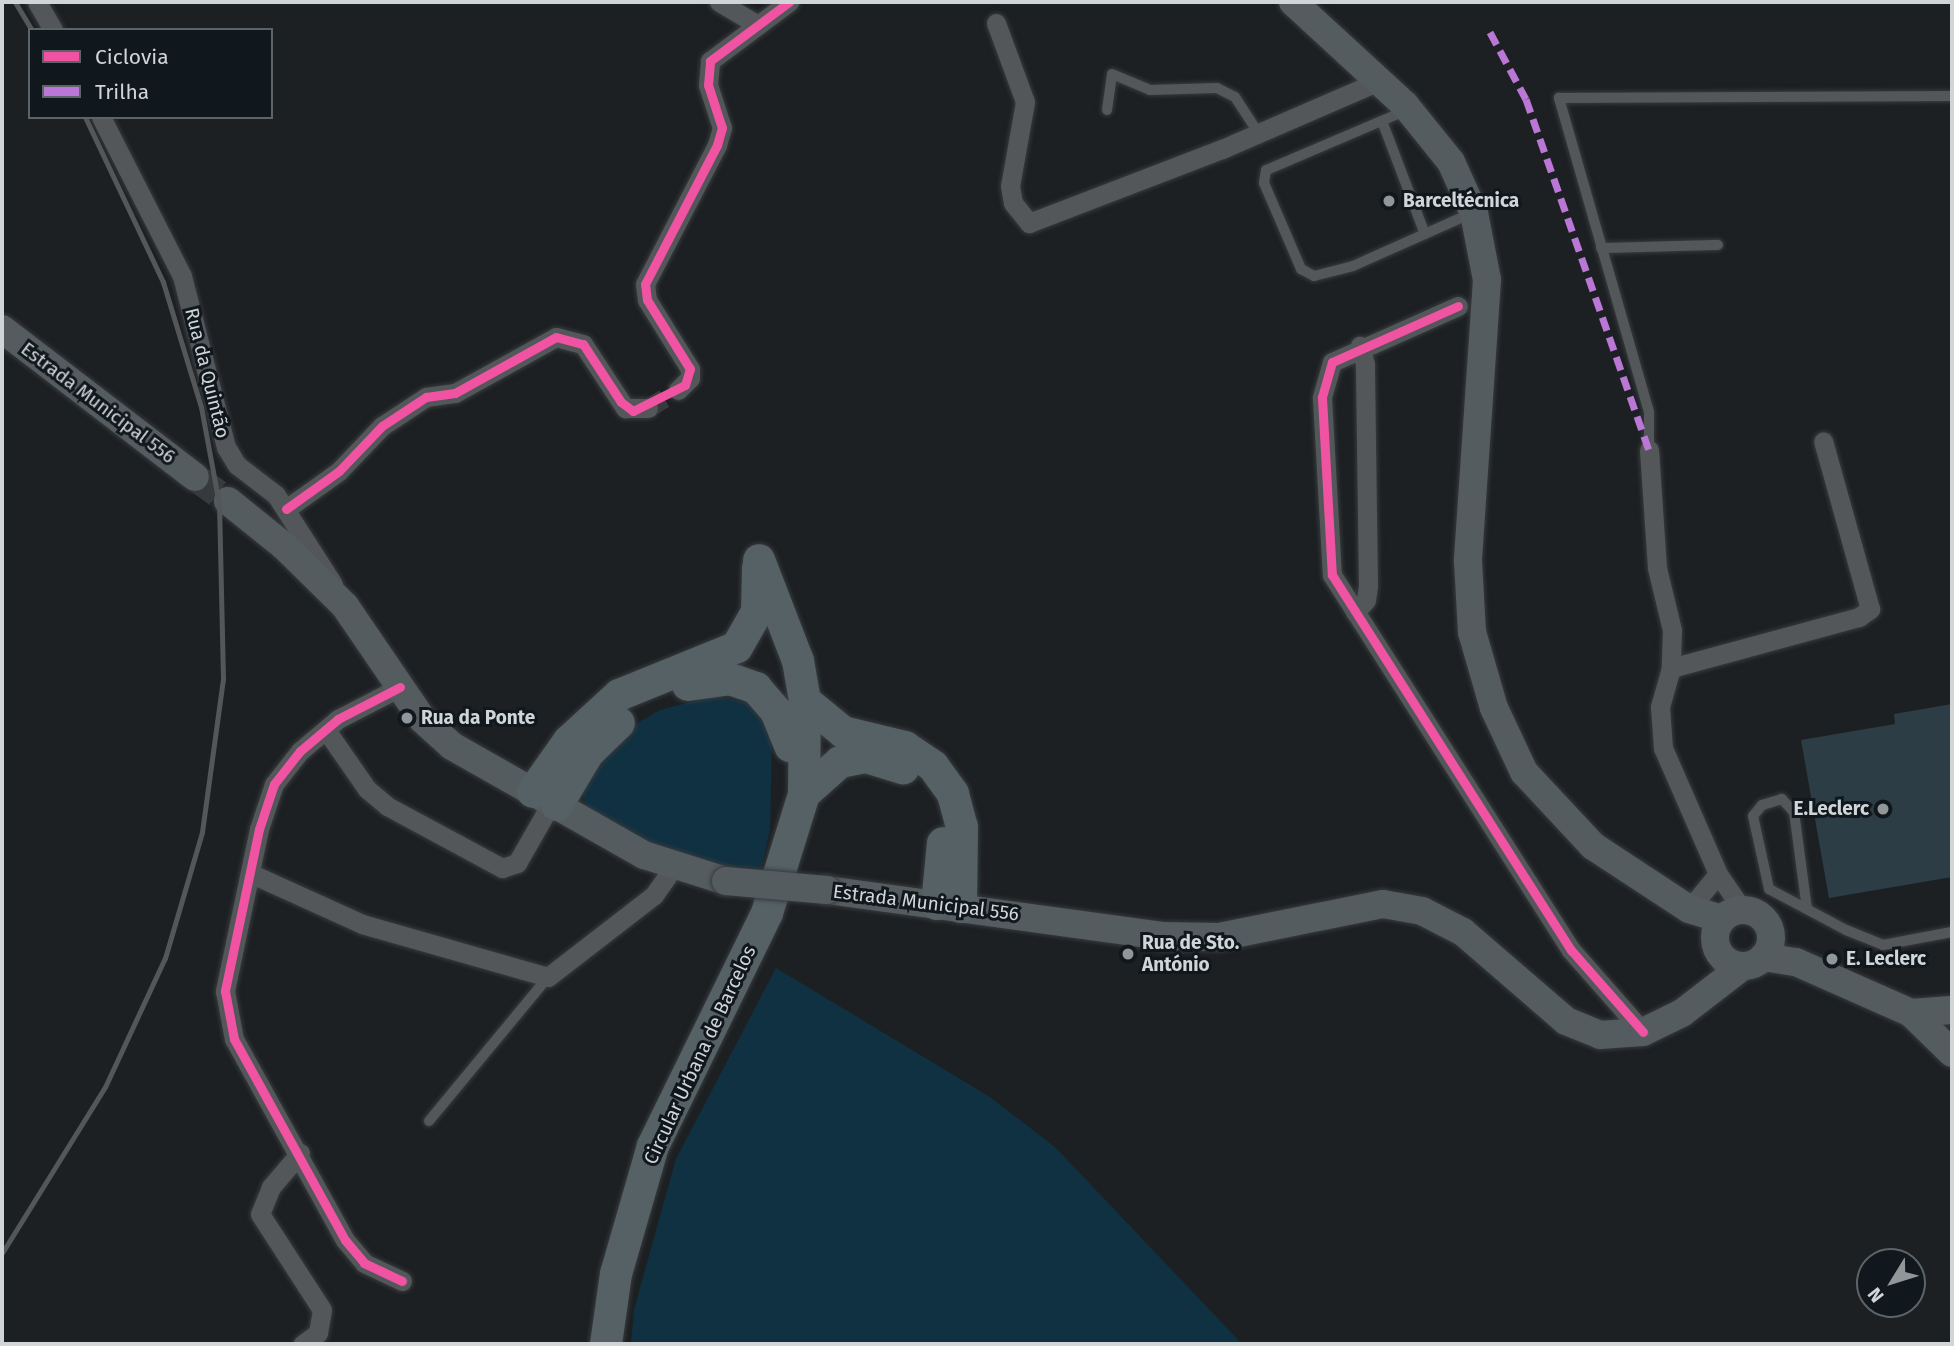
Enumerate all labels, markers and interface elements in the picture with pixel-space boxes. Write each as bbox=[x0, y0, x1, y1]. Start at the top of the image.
legend bbox=[28, 28, 273, 119]
text: Ciclovia bbox=[95, 44, 169, 70]
text: Trilha bbox=[95, 79, 149, 105]
place label: Barceltécnica bbox=[1403, 190, 1519, 212]
marker: Barceltécnica bbox=[1381, 193, 1397, 209]
street label: Rua da Quintão bbox=[180, 305, 234, 441]
street label: Estrada Municipal 556 bbox=[16, 338, 180, 468]
place label: Rua da Ponte bbox=[421, 707, 535, 729]
marker: Rua da Ponte bbox=[399, 710, 415, 726]
place label: E.Leclerc bbox=[1793, 798, 1869, 820]
marker: E.Leclerc bbox=[1875, 801, 1891, 817]
street label: Estrada Municipal 556 bbox=[832, 880, 1020, 926]
place label: Rua de Sto. António bbox=[1142, 932, 1239, 976]
street label: Circular Urbana de Barcelos bbox=[639, 942, 761, 1168]
marker: Rua de Sto. António bbox=[1120, 946, 1136, 962]
place label: E. Leclerc bbox=[1846, 948, 1926, 970]
marker: E. Leclerc bbox=[1824, 951, 1840, 967]
north arrow bbox=[1856, 1248, 1926, 1318]
text: N bbox=[1863, 1283, 1889, 1307]

